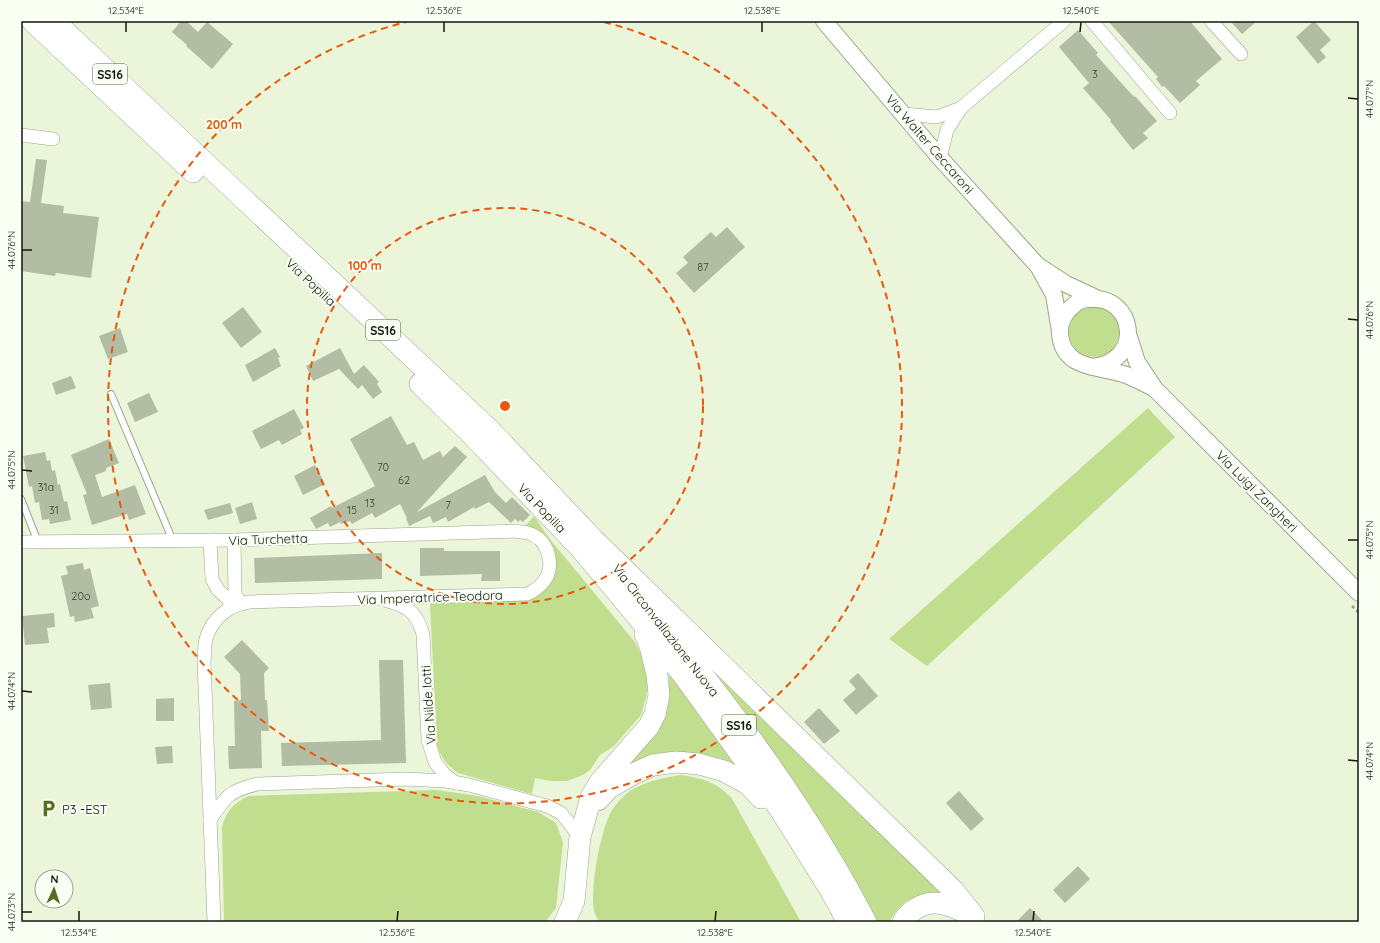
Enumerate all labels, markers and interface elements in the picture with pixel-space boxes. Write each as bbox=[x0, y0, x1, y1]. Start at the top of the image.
text: 12.534°E bbox=[108, 4, 144, 17]
text: 12.536°E bbox=[426, 4, 462, 17]
text: 12.538°E bbox=[744, 4, 780, 17]
text: 12.540°E bbox=[1063, 4, 1100, 17]
road number: SS16 bbox=[93, 64, 127, 84]
house number: 3 bbox=[1092, 67, 1098, 81]
text: 44.077°N bbox=[1363, 80, 1376, 118]
street label: Via Walter Ceccaroni bbox=[882, 91, 978, 197]
text: 200 m bbox=[206, 117, 242, 132]
text: 44.076°N bbox=[5, 231, 18, 269]
street label: Via Popilia bbox=[283, 255, 339, 309]
text: 100 m bbox=[348, 258, 382, 273]
house number: 87 bbox=[697, 260, 709, 274]
text: 44.076°N bbox=[1363, 301, 1376, 339]
road number: SS16 bbox=[366, 320, 400, 340]
centre of rings bbox=[498, 399, 512, 413]
street label: Via Luigi Zangheri bbox=[1213, 447, 1301, 535]
text: 44.075°N bbox=[5, 451, 18, 489]
house number: 70 bbox=[377, 460, 389, 474]
house number: 62 bbox=[398, 473, 410, 487]
house number: 31a bbox=[38, 480, 54, 494]
street label: Via Popilia bbox=[514, 480, 570, 536]
house number: 13 bbox=[365, 496, 375, 510]
house number: 7 bbox=[445, 498, 451, 512]
house number: 31 bbox=[49, 503, 59, 517]
house number: 15 bbox=[347, 503, 357, 517]
text: 44.075°N bbox=[1363, 521, 1376, 559]
street label: Via Turchetta bbox=[228, 530, 308, 548]
street label: Via Circonvallazione Nuova bbox=[609, 560, 723, 700]
street label: Via Imperatrice Teodora bbox=[357, 586, 503, 608]
house number: 20o bbox=[71, 589, 91, 603]
street label: Via Nilde Iotti bbox=[417, 665, 439, 745]
text: 44.074°N bbox=[5, 672, 18, 710]
road number: SS16 bbox=[722, 715, 756, 735]
text: 44.074°N bbox=[1363, 742, 1376, 780]
parking icon: P3 -EST bbox=[39, 799, 59, 819]
place label: P3 -EST bbox=[62, 801, 108, 817]
north arrow bbox=[34, 869, 74, 909]
text: N bbox=[50, 872, 59, 886]
text: 44.073°N bbox=[5, 893, 18, 931]
text: 12.534°E bbox=[61, 926, 97, 939]
text: 12.536°E bbox=[379, 926, 415, 939]
text: 12.538°E bbox=[697, 926, 733, 939]
text: 12.540°E bbox=[1015, 926, 1052, 939]

